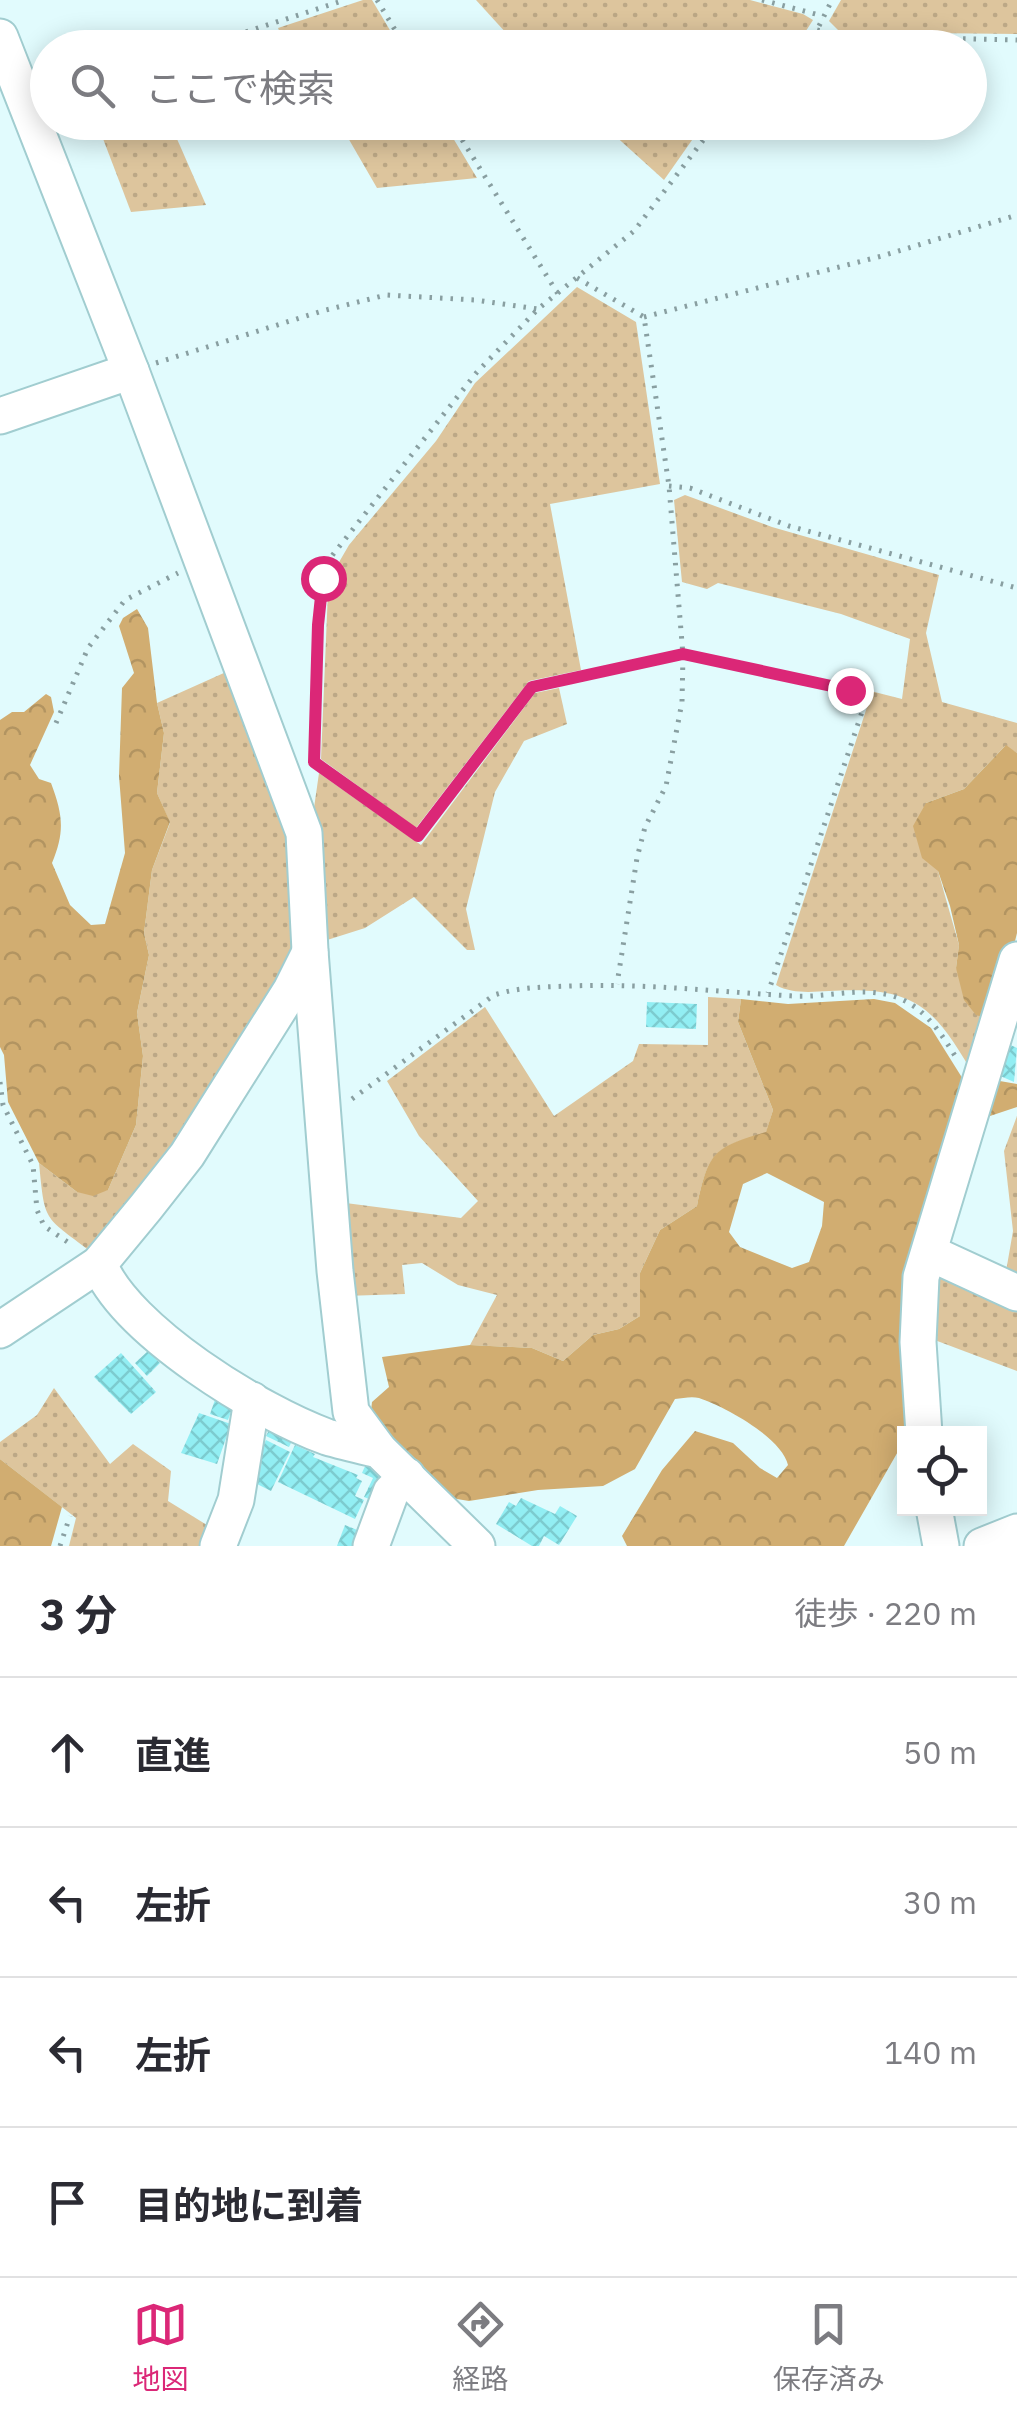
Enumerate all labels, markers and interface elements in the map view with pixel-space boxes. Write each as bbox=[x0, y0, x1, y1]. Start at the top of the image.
search box bbox=[30, 30, 987, 140]
icon: search bbox=[65, 58, 120, 113]
text: ここで検索 bbox=[145, 63, 335, 112]
route start bbox=[301, 556, 347, 602]
route end bbox=[828, 668, 874, 714]
map controls bbox=[897, 1426, 987, 1516]
button: locate bbox=[897, 1426, 987, 1516]
text: 3 分 bbox=[40, 1587, 117, 1642]
text: 徒歩 · 220 m bbox=[794, 1592, 977, 1634]
icon: ahead bbox=[40, 1725, 95, 1780]
text: 直進 bbox=[135, 1730, 211, 1779]
text: 50 m bbox=[903, 1731, 977, 1773]
icon: left bbox=[40, 1875, 95, 1930]
text: 左折 bbox=[135, 1880, 211, 1929]
text: 30 m bbox=[903, 1881, 977, 1923]
icon: left bbox=[40, 2025, 95, 2080]
text: 左折 bbox=[135, 2030, 211, 2079]
text: 140 m bbox=[884, 2031, 977, 2073]
icon: arrive bbox=[40, 2175, 95, 2230]
text: 目的地に到着 bbox=[135, 2180, 363, 2229]
tab: 地図 bbox=[132, 2297, 188, 2397]
tab: 経路 bbox=[452, 2297, 509, 2397]
tab: 保存済み bbox=[773, 2297, 885, 2397]

